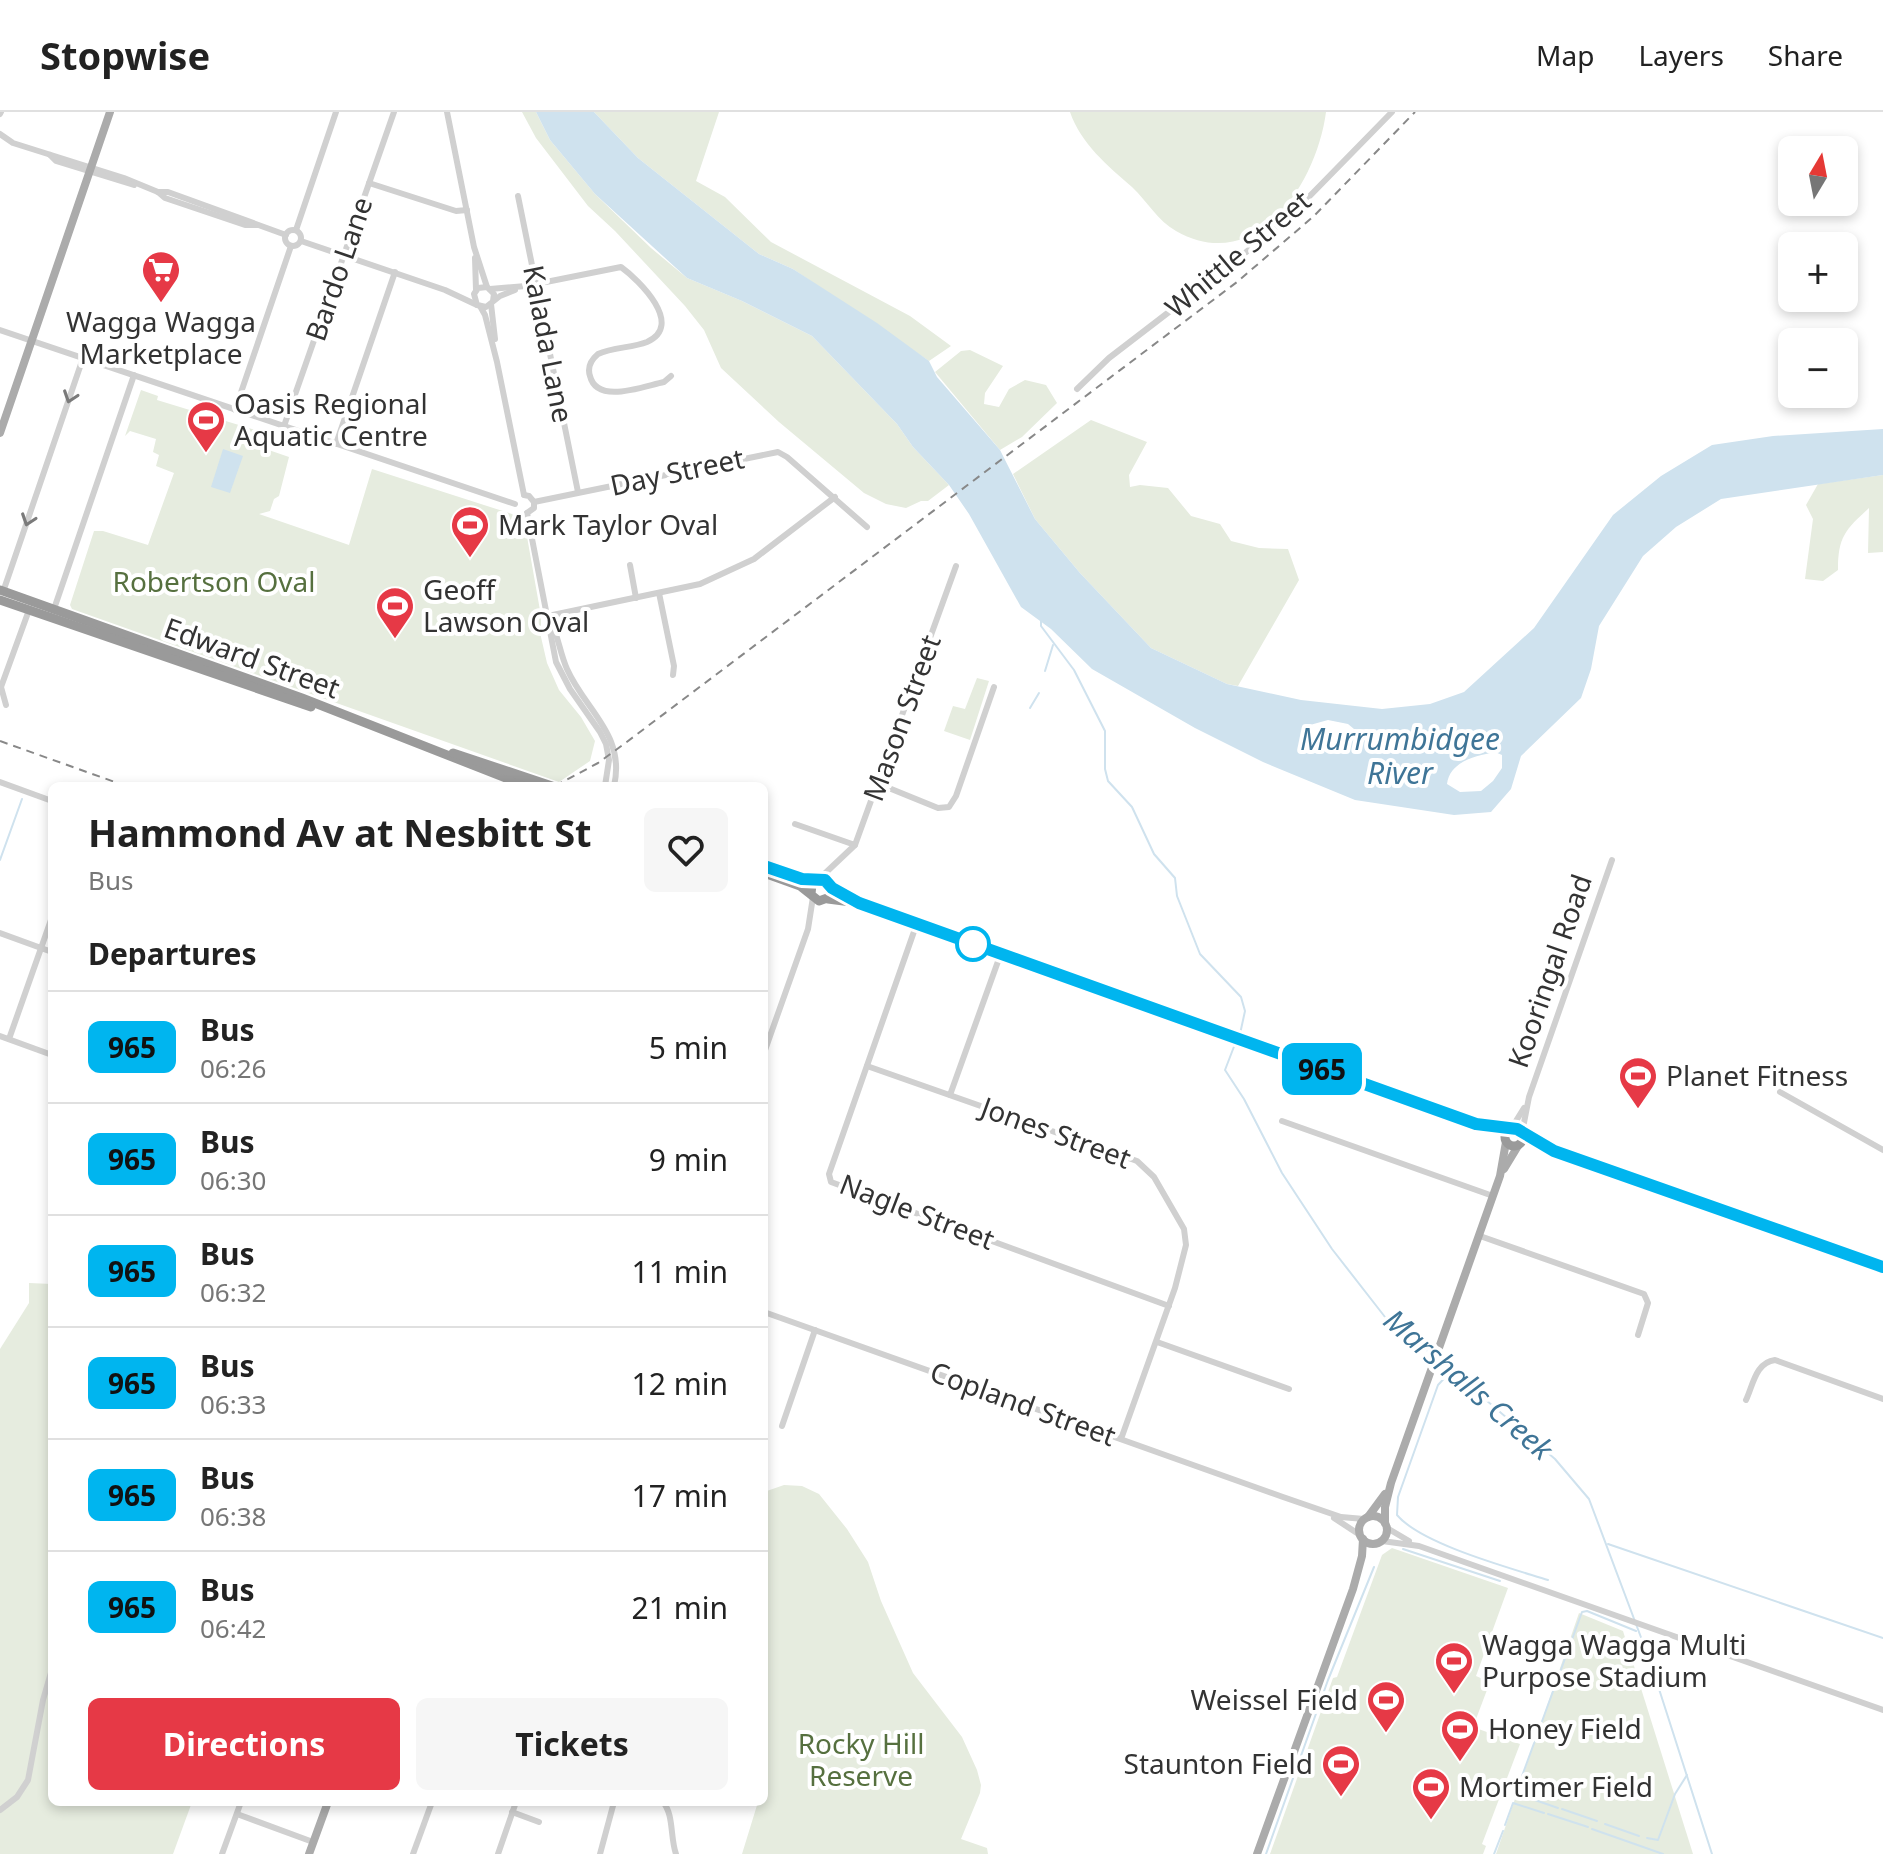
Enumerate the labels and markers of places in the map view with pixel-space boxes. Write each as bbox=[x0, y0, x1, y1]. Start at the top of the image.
supermarket icon: Wagga Wagga Marketplace bbox=[140, 249, 182, 304]
place label: Wagga Wagga Marketplace bbox=[66, 302, 256, 372]
place label: Oasis Regional Aquatic Centre bbox=[234, 384, 428, 454]
sports icon: Oasis Regional Aquatic Centre bbox=[185, 399, 227, 454]
sports icon: Mark Taylor Oval bbox=[449, 504, 491, 559]
place label: Mark Taylor Oval bbox=[498, 505, 718, 543]
place label: Geoff Lawson Oval bbox=[423, 570, 589, 640]
sports icon: Geoff Lawson Oval bbox=[374, 585, 416, 640]
unlabelled marker bbox=[956, 927, 990, 961]
sports icon: Planet Fitness bbox=[1617, 1055, 1659, 1110]
place label: Planet Fitness bbox=[1666, 1056, 1848, 1094]
place label: Wagga Wagga Multi Purpose Stadium bbox=[1482, 1625, 1747, 1695]
sports icon: Wagga Wagga Multi Purpose Stadium bbox=[1433, 1640, 1475, 1695]
sports icon: Weissel Field bbox=[1365, 1679, 1407, 1734]
place label: Weissel Field bbox=[1190, 1680, 1358, 1718]
sports icon: Honey Field bbox=[1439, 1708, 1481, 1763]
place label: Honey Field bbox=[1488, 1709, 1642, 1747]
sports icon: Staunton Field bbox=[1320, 1743, 1362, 1798]
place label: Staunton Field bbox=[1124, 1744, 1313, 1782]
sports icon: Mortimer Field bbox=[1410, 1766, 1452, 1821]
place label: Mortimer Field bbox=[1459, 1767, 1653, 1805]

